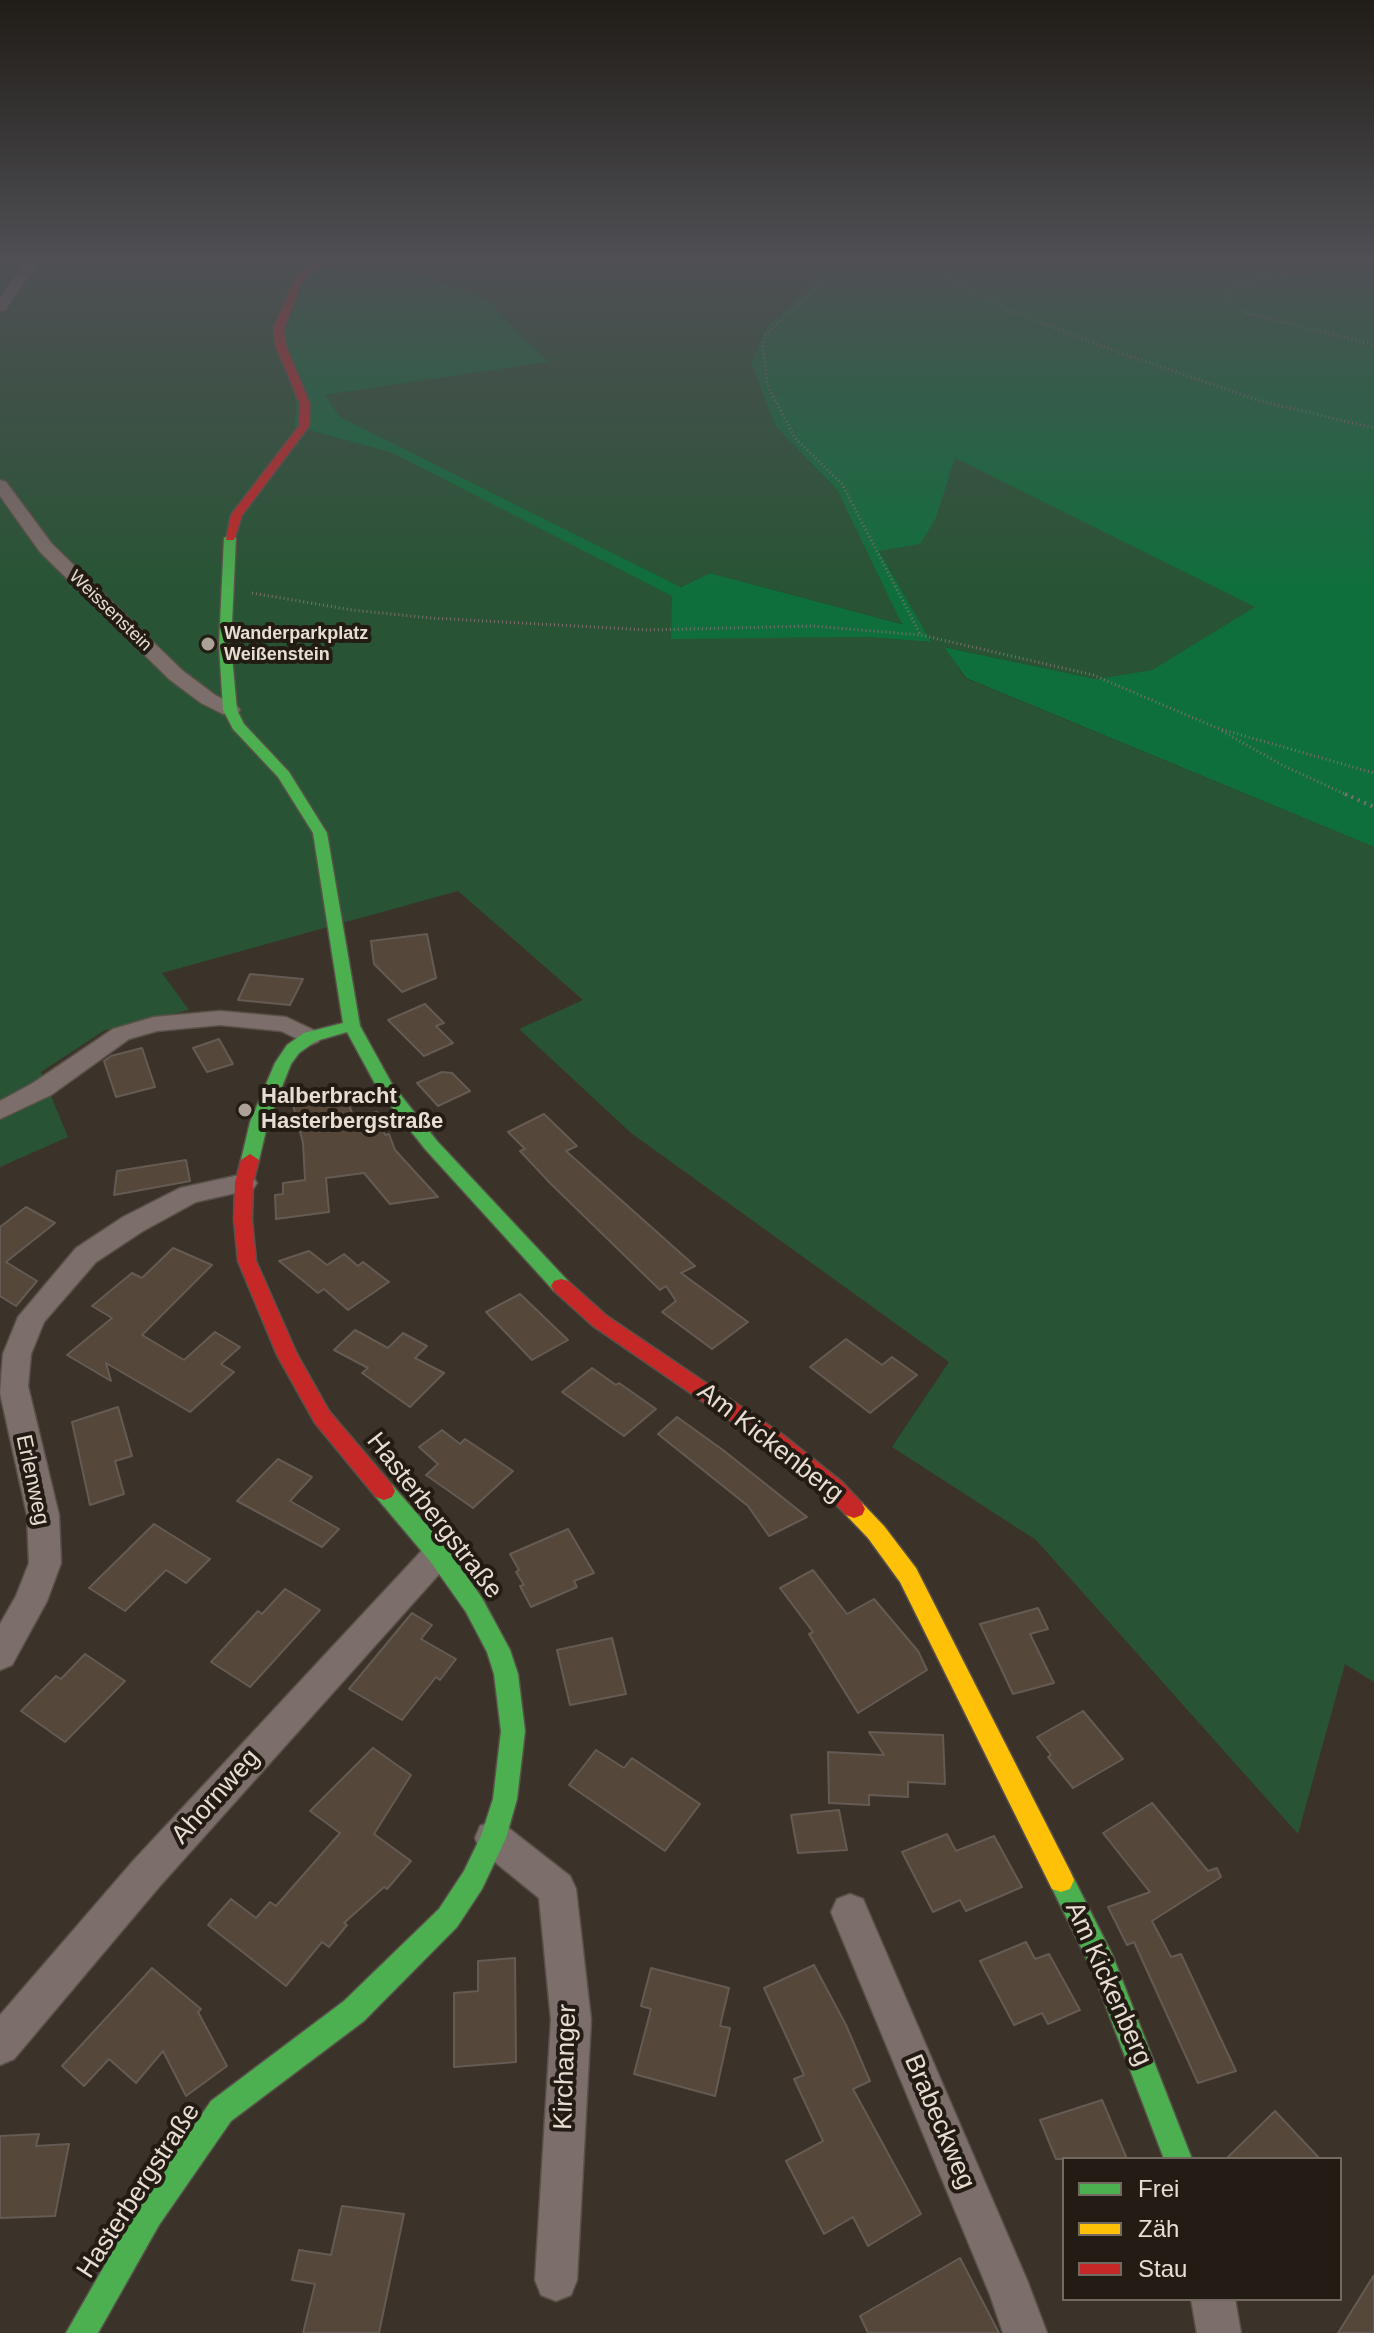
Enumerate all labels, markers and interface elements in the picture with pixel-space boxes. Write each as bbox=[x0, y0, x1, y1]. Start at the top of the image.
street label: Weissenstein bbox=[64, 566, 156, 656]
place label: Wanderparkplatz Weißenstein bbox=[224, 623, 368, 666]
marker: Wanderparkplatz Weißenstein bbox=[199, 635, 217, 653]
place label: Halberbracht Hasterbergstraße bbox=[261, 1084, 443, 1136]
marker: Halberbracht Hasterbergstraße bbox=[236, 1101, 254, 1119]
street label: Am Kickenberg bbox=[691, 1376, 849, 1510]
street label: Hasterbergstraße bbox=[359, 1427, 509, 1605]
street label: Erlenweg bbox=[10, 1432, 54, 1528]
street label: Ahornweg bbox=[165, 1743, 267, 1851]
street label: Am Kickenberg bbox=[1058, 1897, 1158, 2071]
street label: Kirchanger bbox=[548, 2004, 584, 2130]
street label: Brabeckweg bbox=[897, 2050, 981, 2194]
street label: Hasterbergstraße bbox=[71, 2098, 207, 2284]
legend bbox=[1062, 2157, 1342, 2301]
text: Frei bbox=[1138, 2175, 1179, 2202]
text: Zäh bbox=[1138, 2215, 1179, 2242]
text: Stau bbox=[1138, 2255, 1187, 2282]

